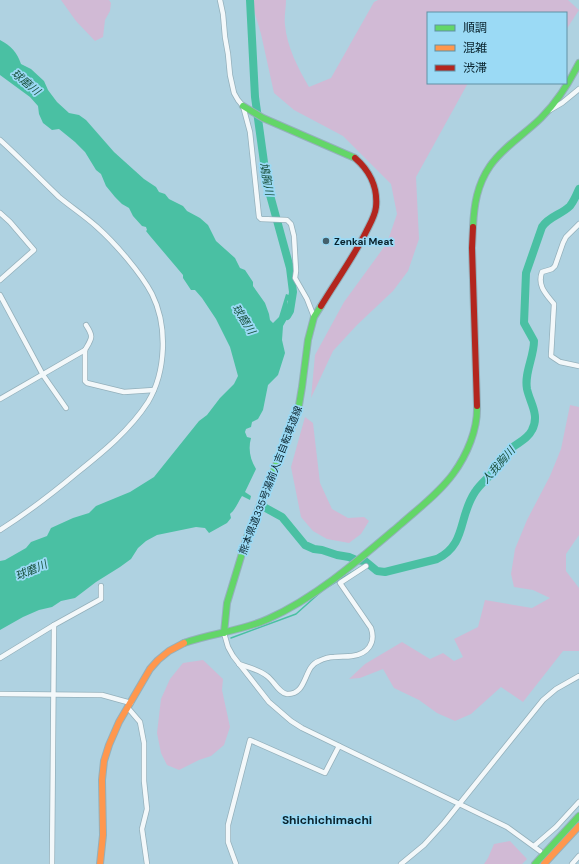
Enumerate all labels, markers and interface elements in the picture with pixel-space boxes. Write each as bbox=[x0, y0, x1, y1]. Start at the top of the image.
legend bbox=[427, 12, 567, 84]
text: 順調 bbox=[463, 20, 487, 36]
text: 混雑 bbox=[463, 40, 487, 56]
text: 渋滞 bbox=[463, 60, 487, 76]
water label: 球磨川 bbox=[9, 66, 44, 99]
water label: 鳩胸川 bbox=[257, 161, 277, 198]
place label: Zenkai Meat bbox=[334, 235, 394, 248]
marker: Zenkai Meat bbox=[321, 236, 331, 246]
water label: 球磨川 bbox=[229, 301, 259, 338]
street label: 熊本県道335号湯前人吉自転車道線 bbox=[236, 404, 305, 556]
water label: 人我胸川 bbox=[478, 443, 518, 486]
water label: 球磨川 bbox=[13, 556, 50, 583]
district label: Shichichimachi bbox=[282, 812, 372, 828]

